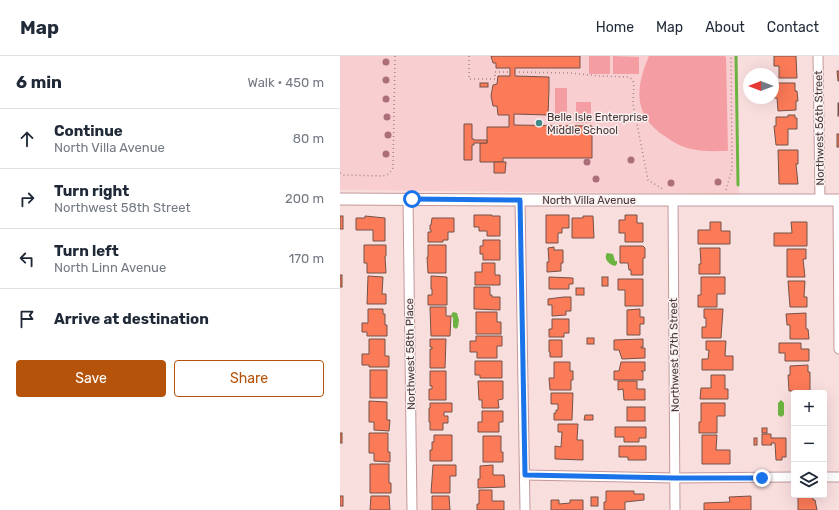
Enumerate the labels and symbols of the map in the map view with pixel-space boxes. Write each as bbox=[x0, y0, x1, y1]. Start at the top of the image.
north arrow bbox=[743, 68, 779, 104]
street label: Northwest 56th Street bbox=[812, 70, 827, 186]
place label: Belle Isle Enterprise Middle School bbox=[547, 111, 648, 137]
marker: Belle Isle Enterprise Middle School bbox=[534, 118, 544, 128]
route start bbox=[403, 190, 421, 208]
street label: North Villa Avenue bbox=[542, 194, 636, 207]
street label: Northwest 57th Street bbox=[667, 297, 682, 412]
street label: Northwest 58th Place bbox=[403, 298, 418, 410]
route end bbox=[753, 469, 771, 487]

